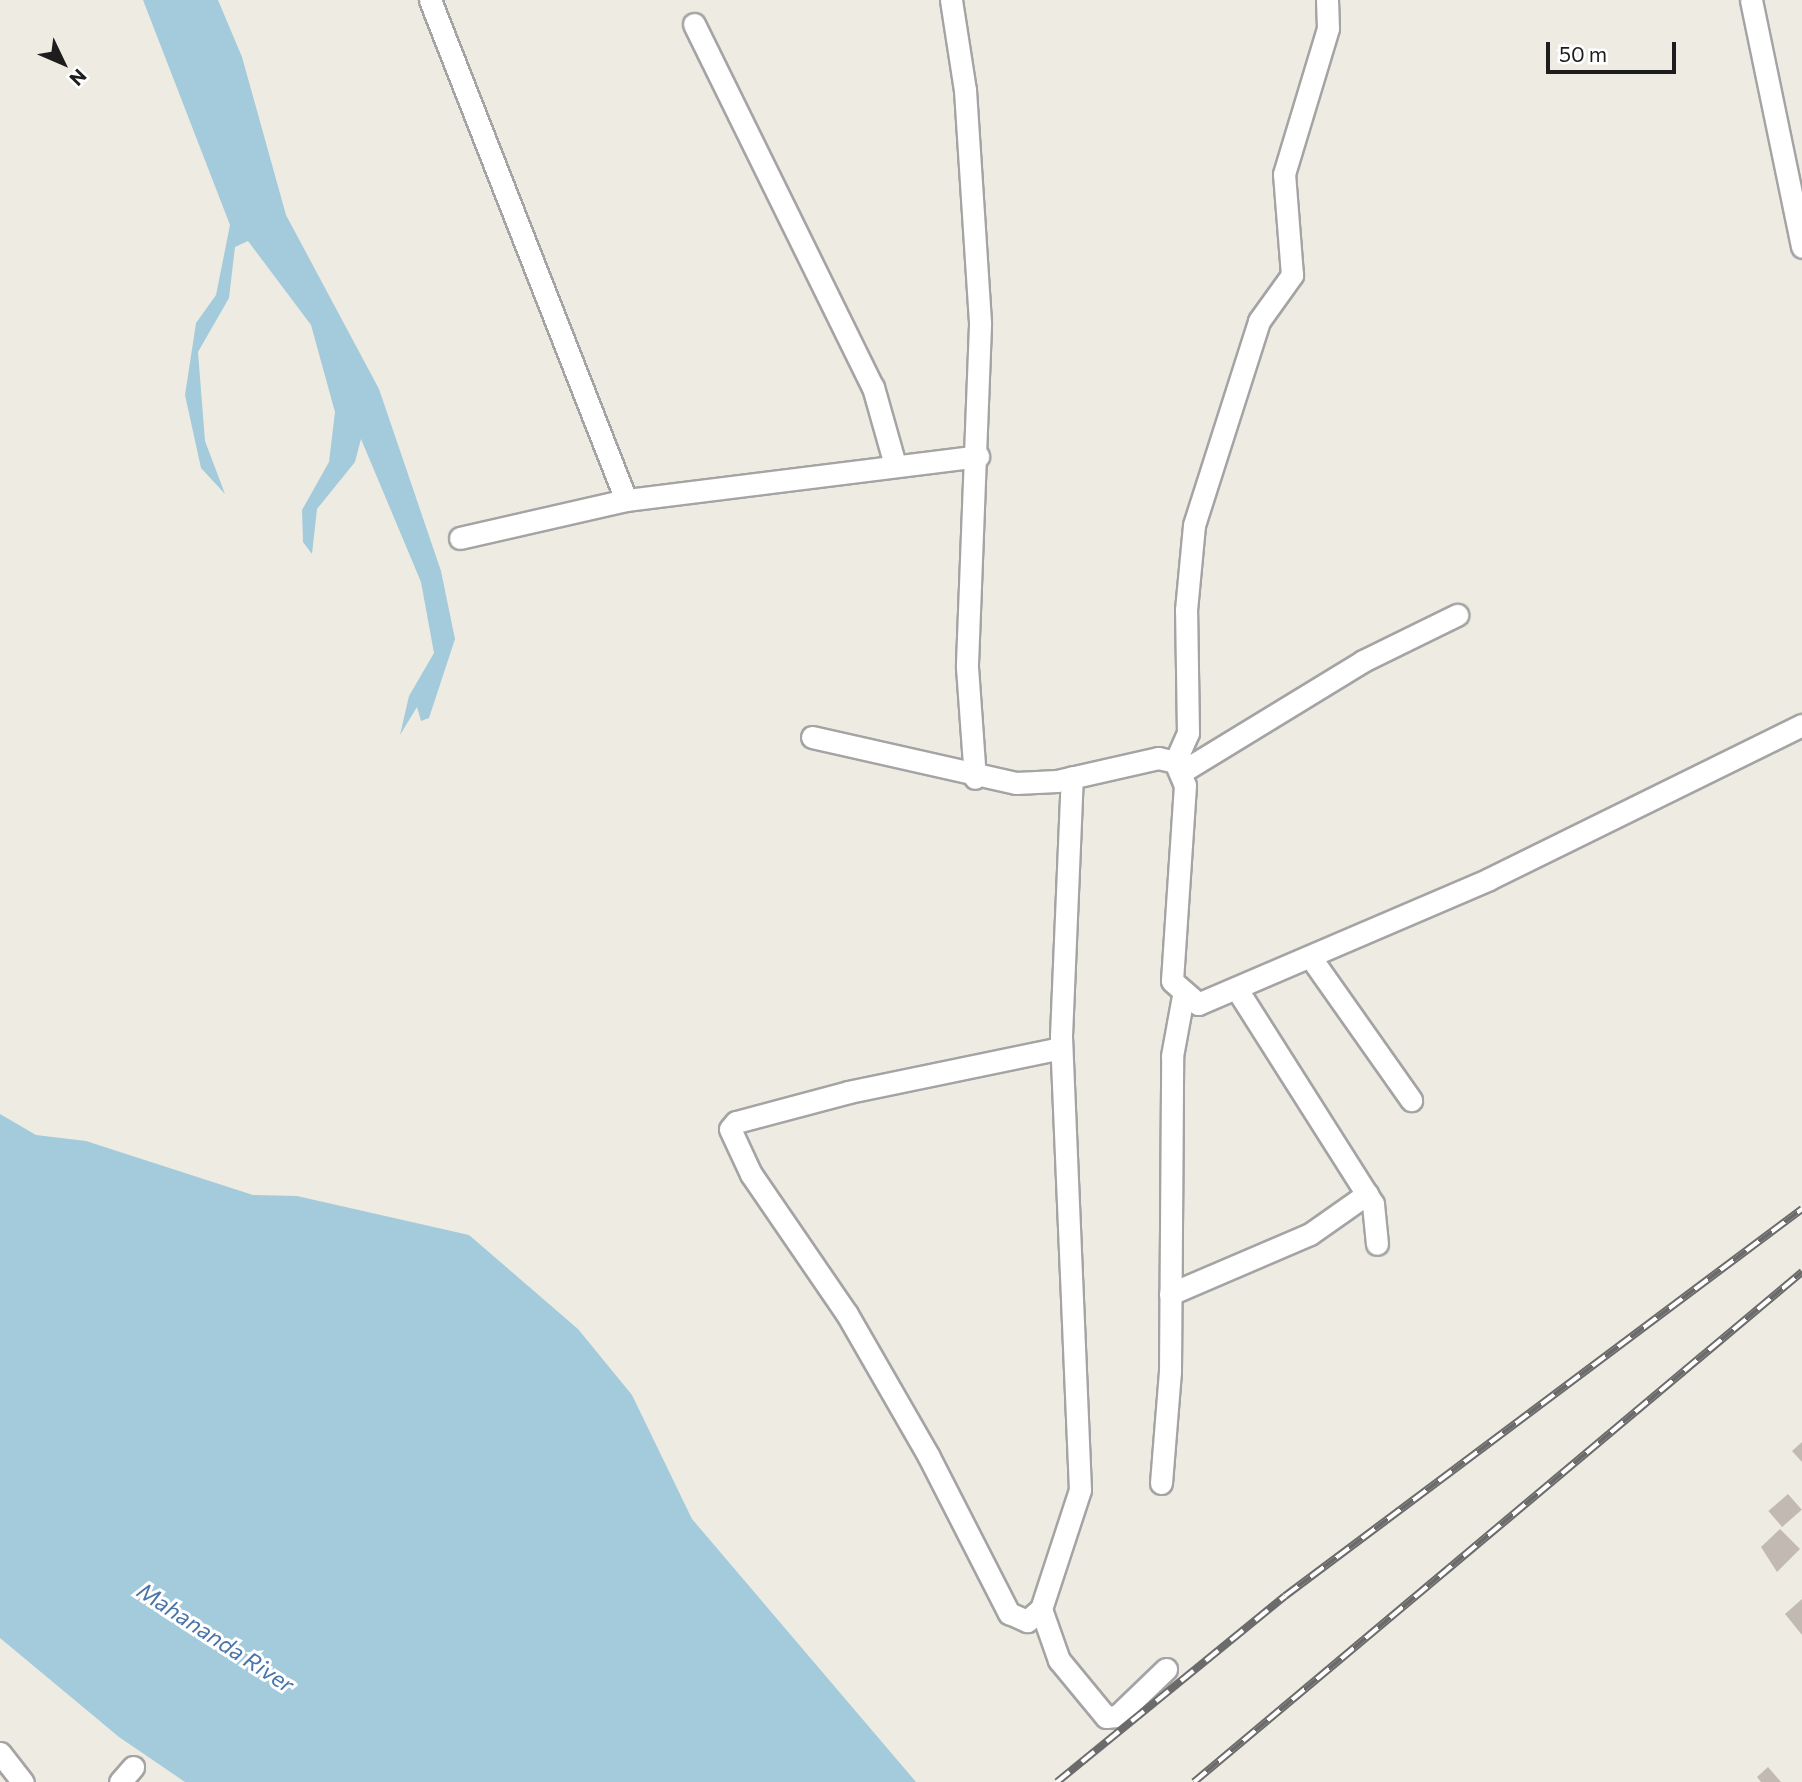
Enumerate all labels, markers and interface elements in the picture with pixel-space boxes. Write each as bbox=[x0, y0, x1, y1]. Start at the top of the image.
north arrow bbox=[28, 28, 98, 98]
scale bar bbox=[1550, 28, 1680, 72]
text: 50 m bbox=[1559, 41, 1607, 66]
text: N bbox=[65, 65, 92, 91]
water label: Mahananda River bbox=[132, 1576, 300, 1698]

